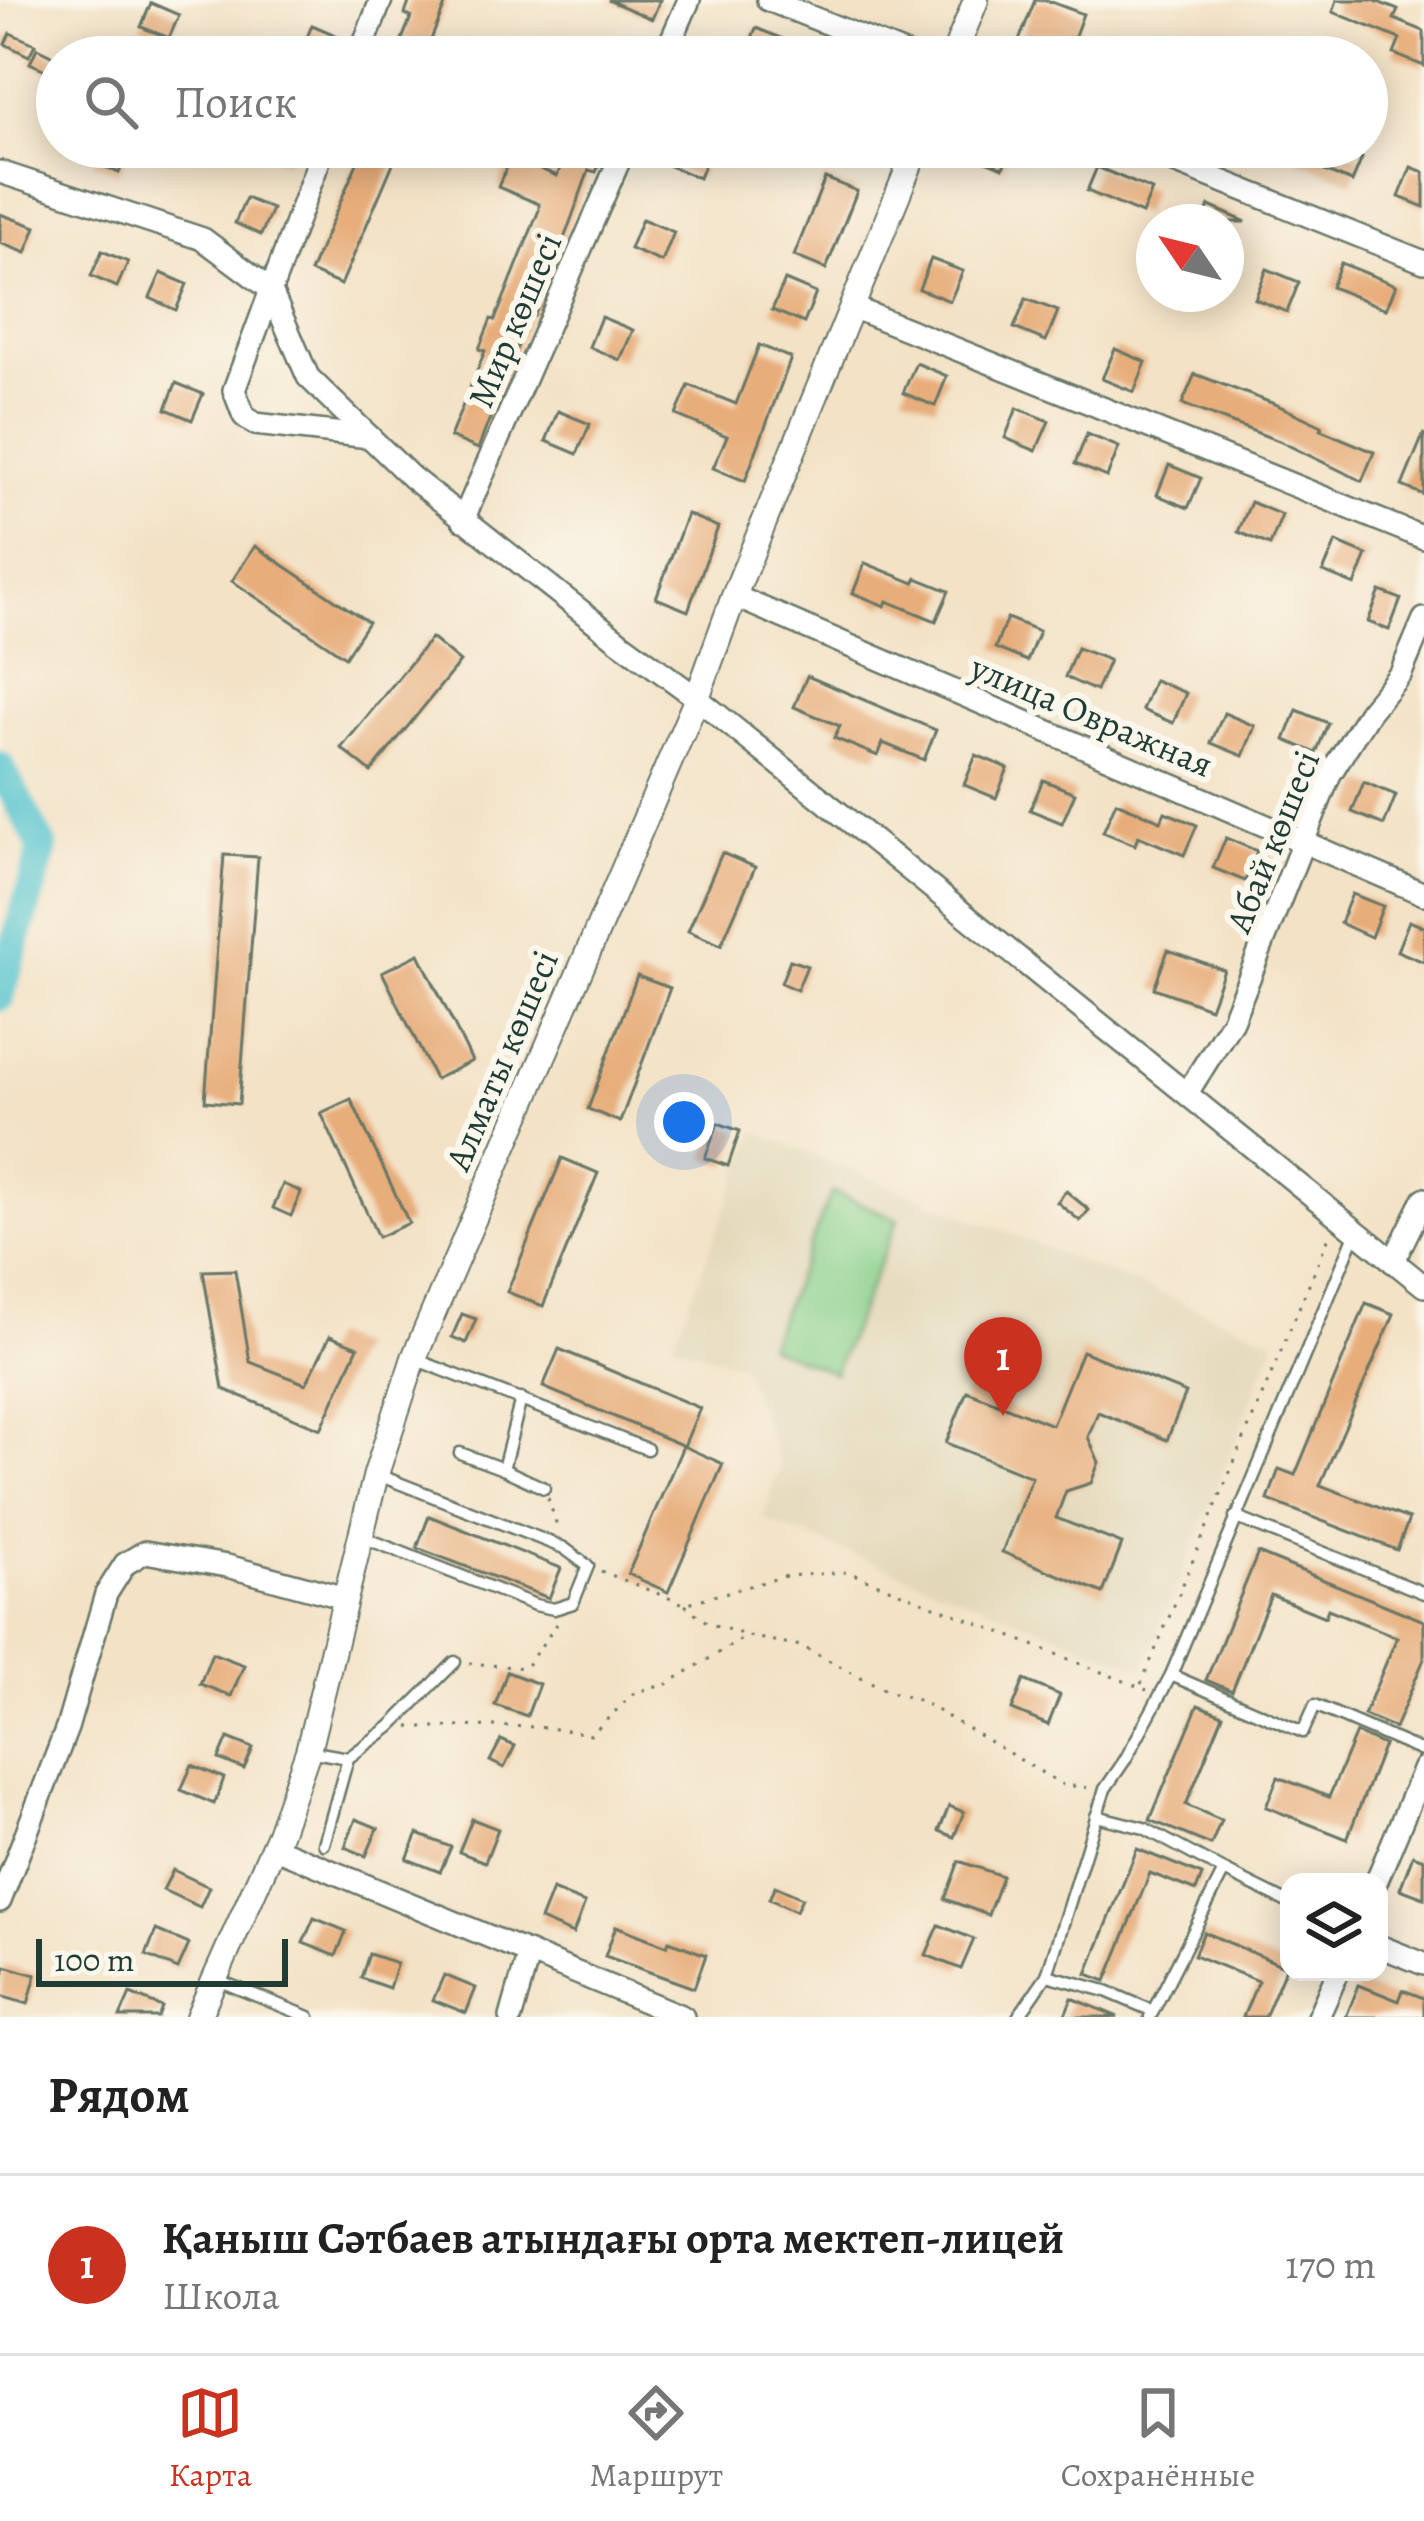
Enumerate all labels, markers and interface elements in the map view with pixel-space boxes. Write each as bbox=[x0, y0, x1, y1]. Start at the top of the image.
search box bbox=[36, 36, 1388, 168]
icon: search bbox=[78, 69, 144, 135]
text: Поиск bbox=[174, 71, 297, 133]
north arrow bbox=[1136, 204, 1244, 312]
street label: Мир көшесі bbox=[456, 225, 573, 415]
street label: улица Овражная bbox=[962, 642, 1220, 789]
street label: Абай көшесі bbox=[1213, 743, 1331, 940]
street label: Алматы көшесі bbox=[433, 943, 570, 1179]
your location bbox=[654, 1092, 714, 1152]
pin: 1 bbox=[964, 1317, 1042, 1416]
map controls bbox=[1280, 1873, 1388, 1981]
button: layers bbox=[1280, 1873, 1388, 1981]
scale bar bbox=[36, 1933, 288, 1986]
text: 100 m bbox=[54, 1937, 134, 1982]
text: Рядом bbox=[48, 2060, 190, 2130]
text: Қаныш Сәтбаев атындағы орта мектеп-лицей bbox=[162, 2207, 1064, 2269]
text: 1 bbox=[80, 2238, 94, 2291]
text: 170 m bbox=[1285, 2238, 1376, 2291]
text: Школа bbox=[162, 2269, 280, 2322]
tab: Карта bbox=[169, 2380, 252, 2497]
tab: Маршрут bbox=[589, 2380, 723, 2497]
tab: Сохранённые bbox=[1061, 2380, 1255, 2497]

